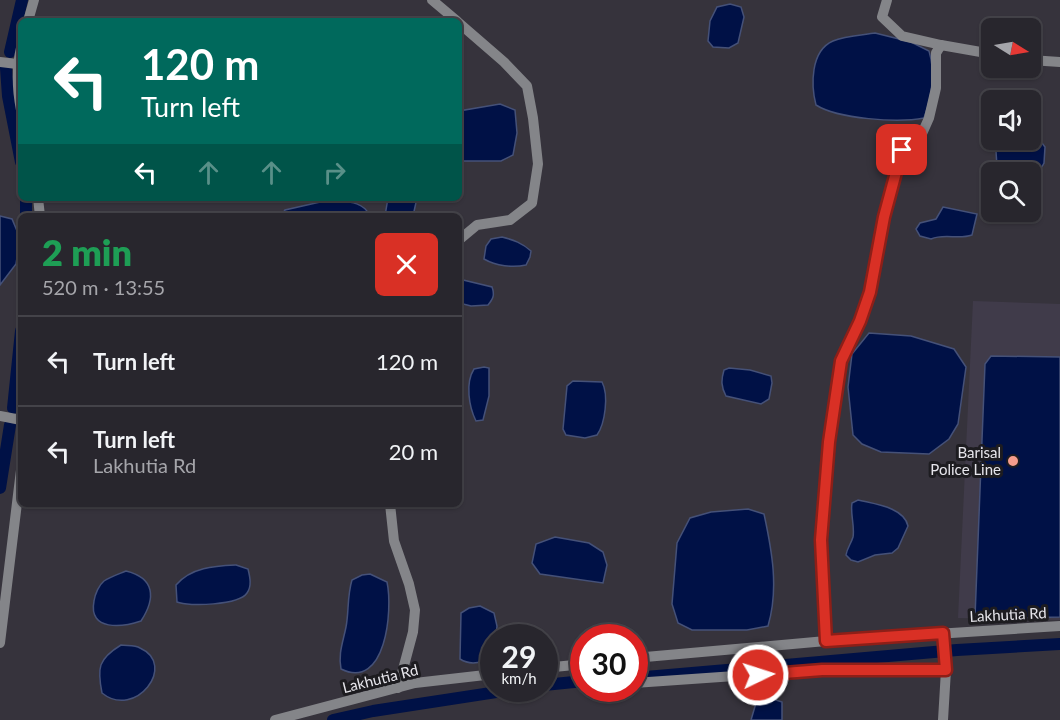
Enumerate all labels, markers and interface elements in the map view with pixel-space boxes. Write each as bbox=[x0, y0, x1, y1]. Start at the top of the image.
north arrow bbox=[981, 18, 1041, 78]
map controls bbox=[981, 18, 1041, 222]
text: 120 m bbox=[141, 39, 259, 89]
icon: left bbox=[42, 42, 120, 120]
text: Turn left bbox=[141, 90, 240, 123]
button: sound bbox=[981, 90, 1041, 150]
pin bbox=[876, 124, 927, 175]
icon: arrive bbox=[885, 133, 918, 166]
icon: left bbox=[129, 156, 162, 189]
icon: ahead bbox=[192, 156, 225, 189]
icon: ahead bbox=[255, 156, 288, 189]
icon: right bbox=[318, 156, 351, 189]
button: search bbox=[981, 162, 1041, 222]
text: 2 min bbox=[42, 230, 132, 274]
button: close bbox=[375, 233, 438, 296]
text: 520 m · 13:55 bbox=[42, 275, 165, 299]
icon: left bbox=[42, 345, 75, 378]
text: Turn left bbox=[93, 348, 175, 375]
text: 120 m bbox=[376, 348, 438, 375]
text: Turn left bbox=[93, 426, 175, 453]
icon: left bbox=[42, 435, 75, 468]
text: 20 m bbox=[389, 438, 438, 465]
place label: Barisal Police Line bbox=[930, 443, 1001, 478]
text: Lakhutia Rd bbox=[93, 453, 196, 477]
marker: Barisal Police Line bbox=[1006, 454, 1020, 468]
street label: Lakhutia Rd bbox=[969, 603, 1047, 625]
speed limit sign: 30 bbox=[570, 624, 648, 702]
text: 29 bbox=[502, 638, 536, 674]
position arrow bbox=[726, 643, 790, 707]
street label: Lakhutia Rd bbox=[340, 660, 420, 696]
text: km/h bbox=[501, 669, 537, 687]

